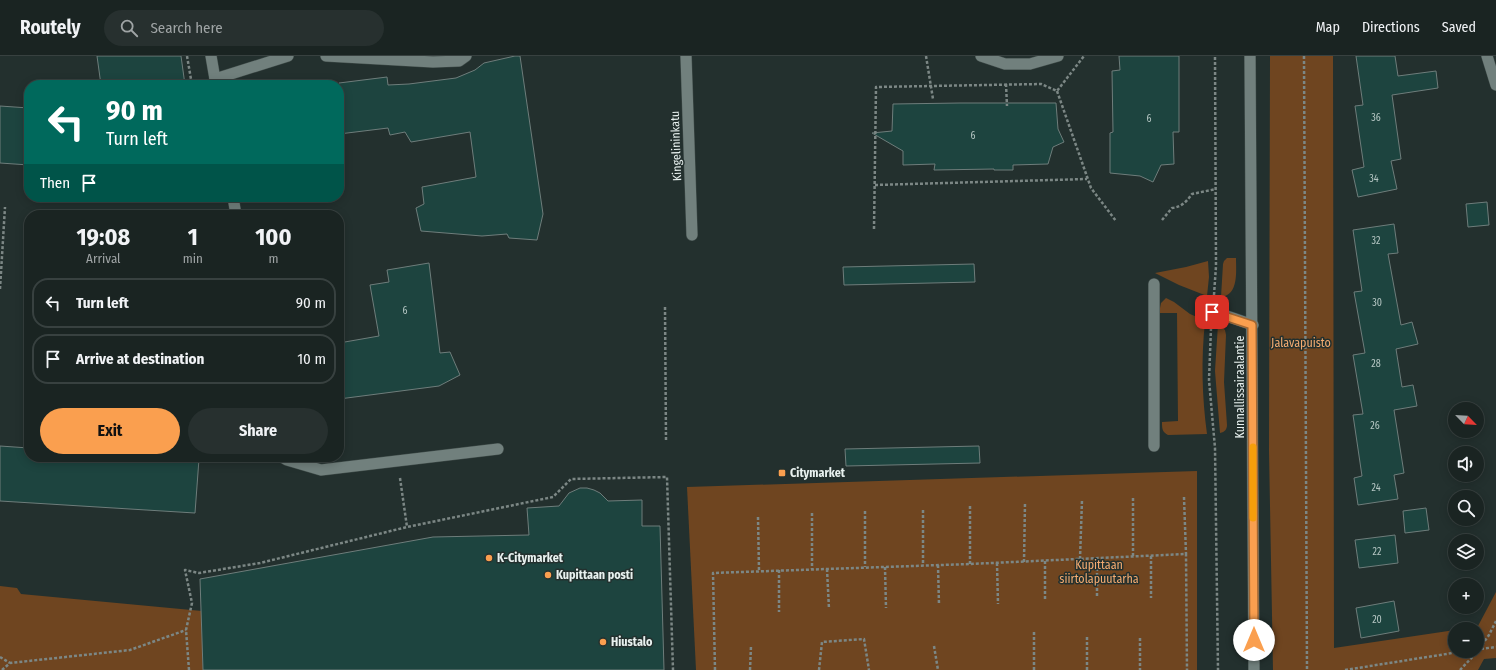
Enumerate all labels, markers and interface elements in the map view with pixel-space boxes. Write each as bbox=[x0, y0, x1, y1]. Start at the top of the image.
search box bbox=[104, 10, 384, 46]
text: Routely bbox=[20, 16, 80, 39]
icon: search bbox=[118, 17, 140, 39]
text: Search here bbox=[150, 19, 223, 37]
text: Map bbox=[1316, 19, 1340, 36]
text: Directions bbox=[1362, 19, 1420, 36]
text: Saved bbox=[1442, 19, 1476, 36]
text: 90 m bbox=[106, 94, 163, 127]
icon: left bbox=[40, 96, 92, 148]
street label: Kingelininkatu bbox=[668, 111, 684, 181]
house number: 36 bbox=[1371, 112, 1381, 124]
house number: 6 bbox=[1147, 113, 1152, 125]
text: Turn left bbox=[106, 128, 168, 150]
house number: 6 bbox=[971, 130, 976, 142]
icon: arrive bbox=[78, 172, 100, 194]
house number: 34 bbox=[1369, 173, 1379, 185]
text: Then bbox=[40, 174, 70, 192]
text: 19:08 bbox=[76, 223, 130, 251]
text: 1 bbox=[188, 223, 198, 251]
text: 100 bbox=[255, 223, 292, 251]
house number: 32 bbox=[1372, 235, 1381, 247]
text: Arrival bbox=[86, 251, 121, 266]
text: min bbox=[183, 251, 203, 266]
text: m bbox=[268, 251, 278, 266]
icon: left bbox=[42, 292, 64, 314]
text: Turn left bbox=[76, 294, 129, 312]
text: 90 m bbox=[296, 294, 326, 312]
pin bbox=[1195, 295, 1229, 329]
house number: 30 bbox=[1372, 297, 1382, 309]
icon: arrive bbox=[1201, 301, 1223, 323]
house number: 6 bbox=[403, 305, 408, 317]
street label: Kunnallissairaalantie bbox=[1233, 336, 1247, 438]
park label: Jalavapuisto bbox=[1271, 336, 1331, 350]
icon: arrive bbox=[42, 348, 64, 370]
text: Arrive at destination bbox=[76, 350, 204, 368]
text: 10 m bbox=[297, 350, 326, 368]
house number: 28 bbox=[1371, 358, 1381, 370]
north arrow bbox=[1448, 402, 1484, 438]
map controls bbox=[1448, 402, 1484, 658]
button: Exit bbox=[40, 408, 180, 454]
button: Share bbox=[188, 408, 328, 454]
house number: 26 bbox=[1370, 420, 1380, 432]
button: sound bbox=[1448, 446, 1484, 482]
place label: Citymarket bbox=[790, 466, 846, 480]
marker: Citymarket bbox=[777, 468, 787, 478]
house number: 24 bbox=[1371, 482, 1381, 494]
button: search bbox=[1448, 490, 1484, 526]
button: layers bbox=[1448, 534, 1484, 570]
house number: 22 bbox=[1373, 546, 1382, 558]
place label: K-Citymarket bbox=[497, 551, 564, 565]
marker: K-Citymarket bbox=[484, 553, 494, 563]
park label: Kupittaan siirtolapuutarha bbox=[1059, 558, 1139, 586]
place label: Kupittaan posti bbox=[556, 568, 633, 582]
marker: Kupittaan posti bbox=[543, 570, 553, 580]
button: + bbox=[1448, 578, 1484, 614]
house number: 20 bbox=[1372, 614, 1382, 626]
position arrow bbox=[1233, 619, 1275, 661]
button: − bbox=[1448, 622, 1484, 658]
place label: Hiustalo bbox=[611, 635, 653, 649]
marker: Hiustalo bbox=[598, 637, 608, 647]

